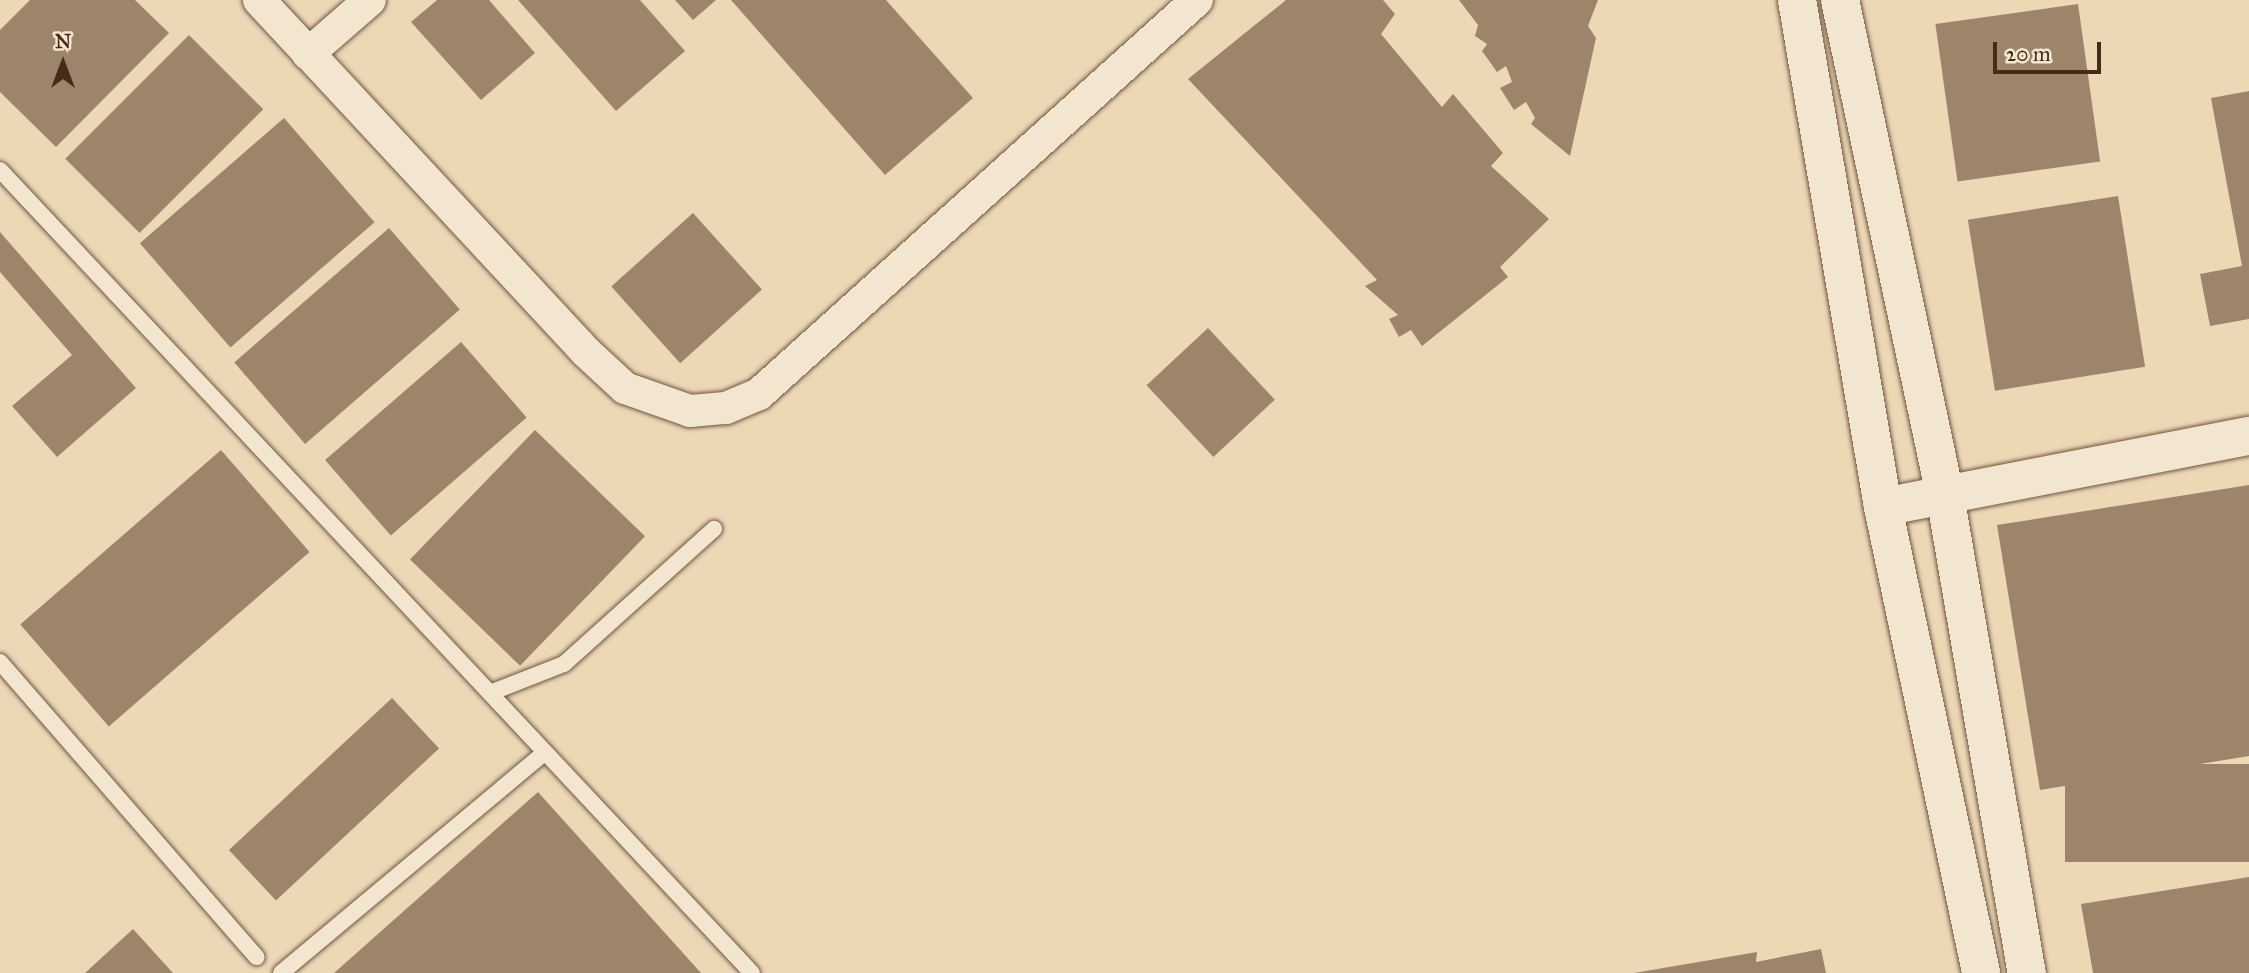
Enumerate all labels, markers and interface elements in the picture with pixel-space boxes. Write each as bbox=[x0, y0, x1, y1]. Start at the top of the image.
north arrow bbox=[28, 28, 98, 98]
scale bar bbox=[1997, 28, 2106, 72]
text: N bbox=[55, 30, 71, 53]
text: 20 m bbox=[2006, 41, 2051, 67]

